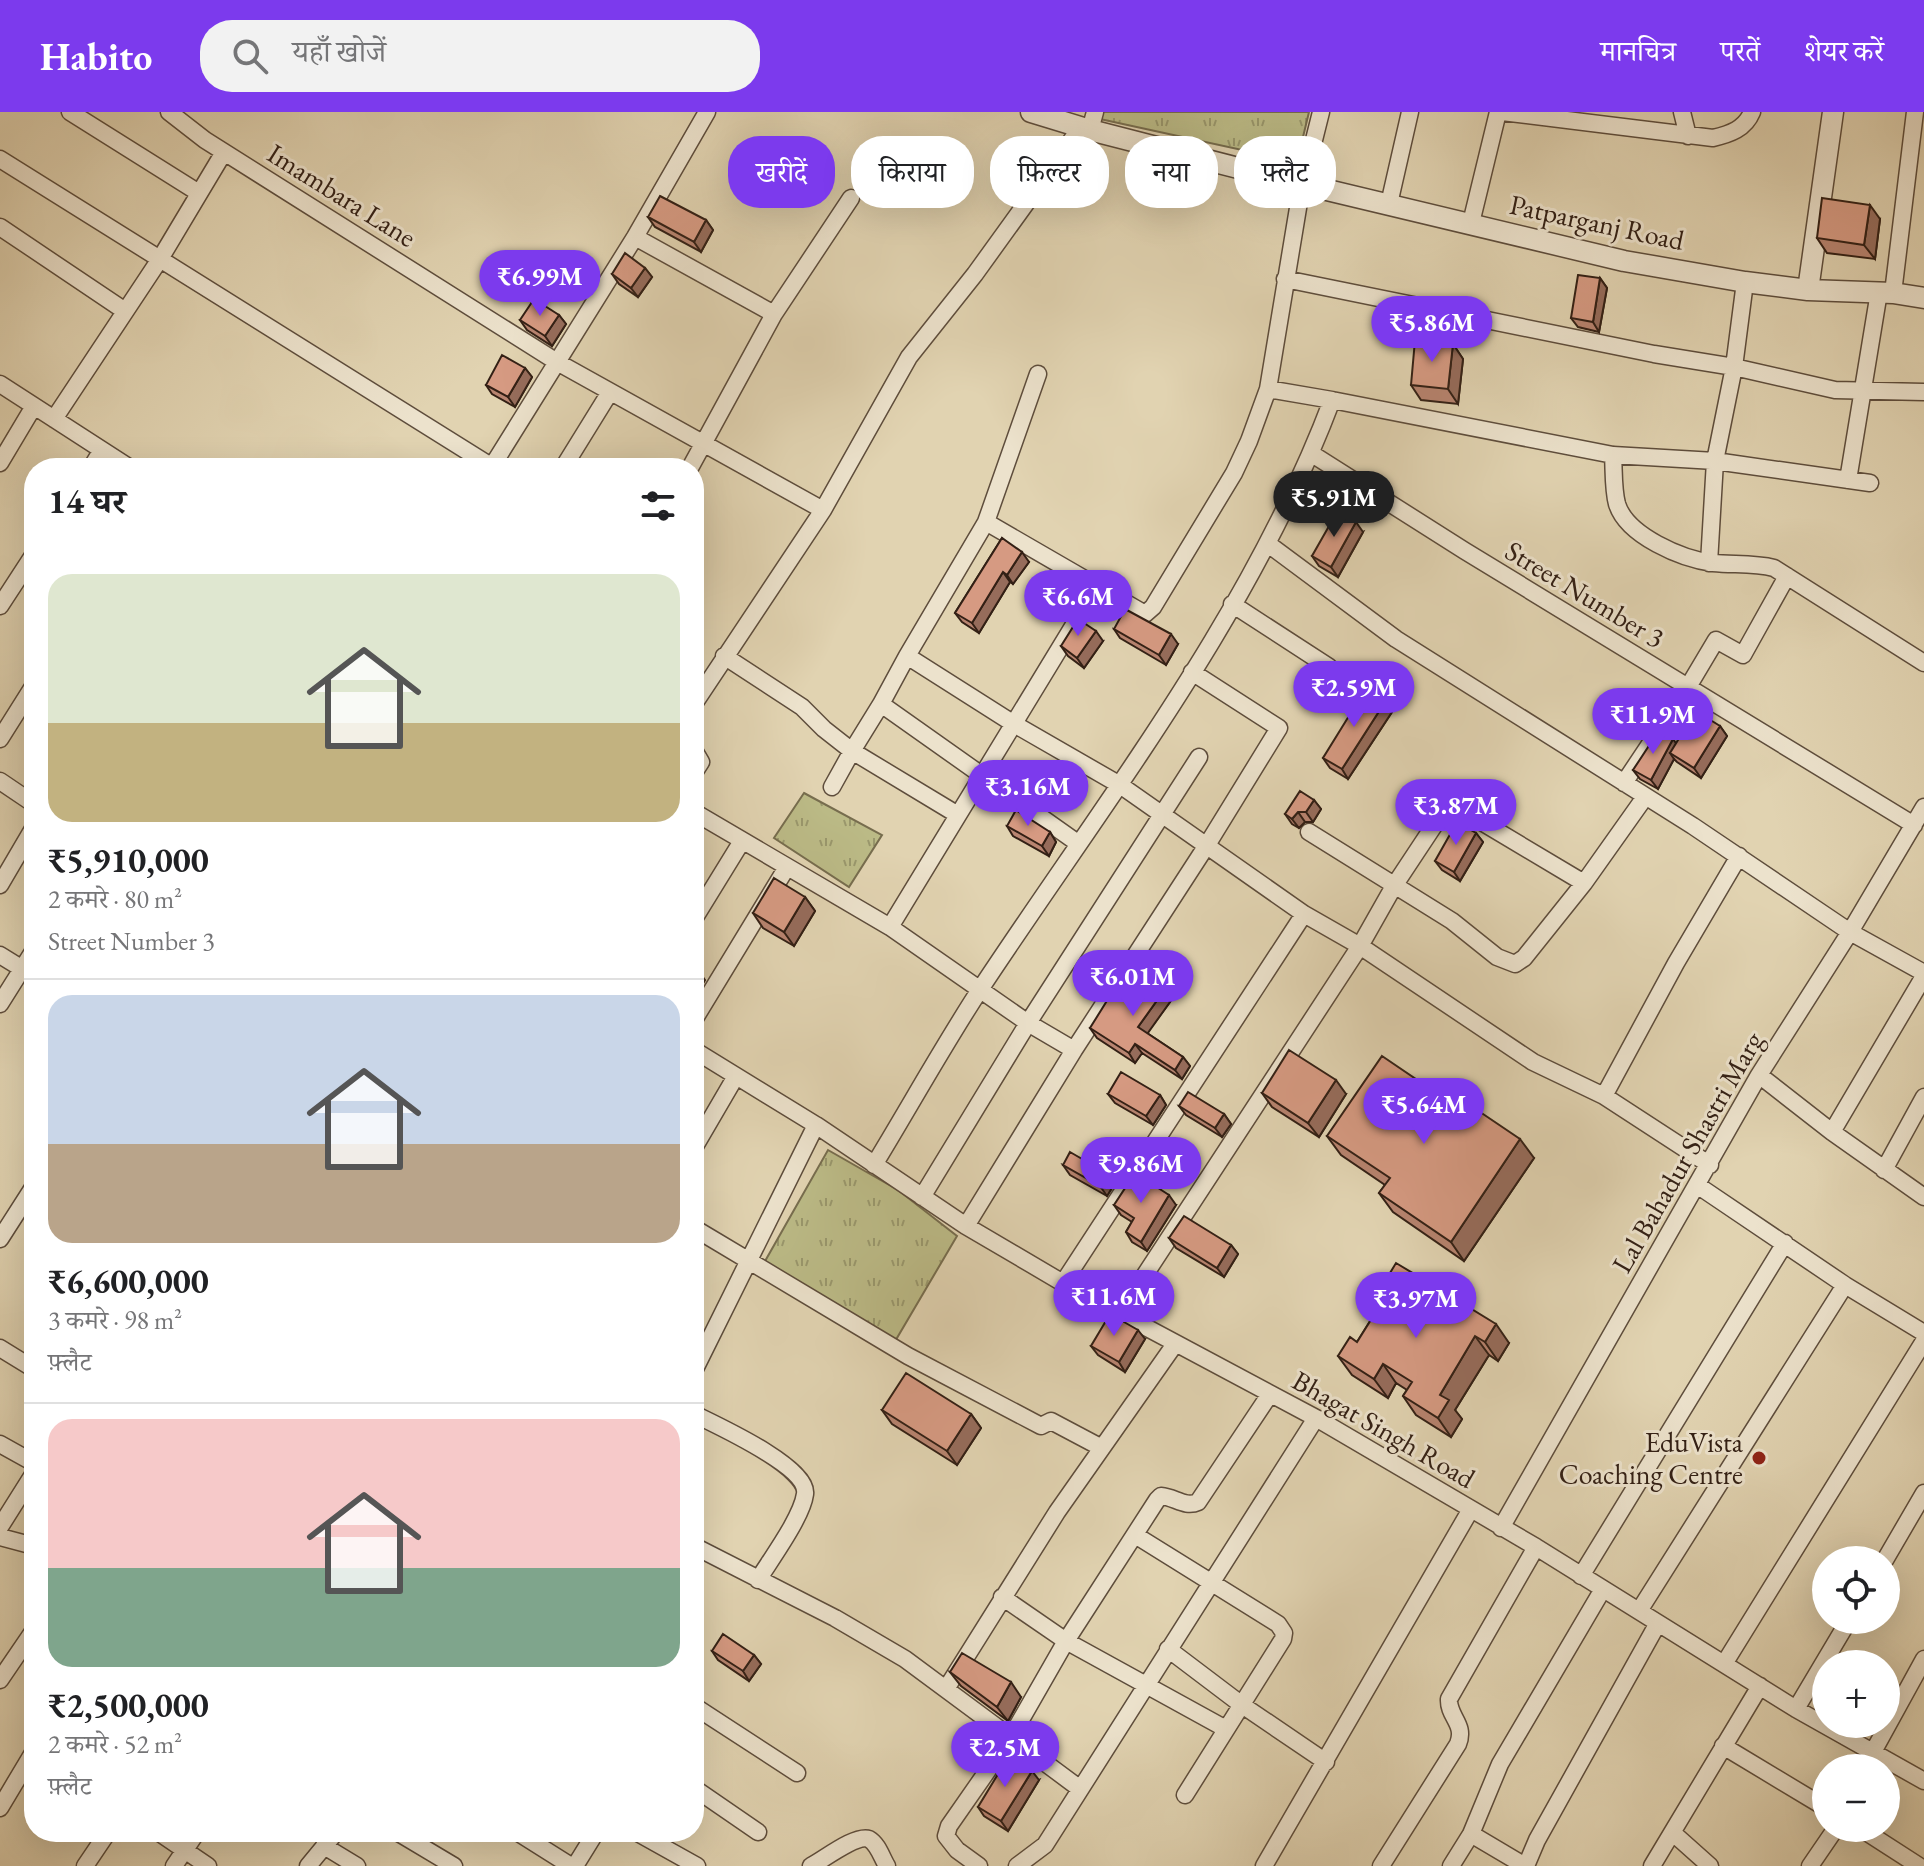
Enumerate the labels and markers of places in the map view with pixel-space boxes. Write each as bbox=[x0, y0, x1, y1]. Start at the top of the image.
pin: ₹6.99M bbox=[475, 250, 605, 318]
pin: ₹5.86M bbox=[1367, 296, 1497, 364]
pin: ₹5.91M bbox=[1269, 471, 1399, 539]
pin: ₹6.6M bbox=[1022, 570, 1134, 638]
pin: ₹2.59M bbox=[1289, 661, 1419, 729]
pin: ₹11.9M bbox=[1588, 688, 1718, 756]
pin: ₹3.16M bbox=[963, 760, 1093, 828]
pin: ₹3.87M bbox=[1391, 779, 1521, 847]
pin: ₹6.01M bbox=[1068, 950, 1198, 1018]
pin: ₹5.64M bbox=[1359, 1078, 1489, 1146]
pin: ₹9.86M bbox=[1076, 1137, 1206, 1205]
pin: ₹11.6M bbox=[1049, 1270, 1179, 1338]
pin: ₹3.97M bbox=[1351, 1272, 1481, 1340]
place label: EduVista Coaching Centre bbox=[1559, 1424, 1744, 1492]
marker: EduVista Coaching Centre bbox=[1750, 1449, 1768, 1467]
pin: ₹2.5M bbox=[949, 1721, 1061, 1789]

